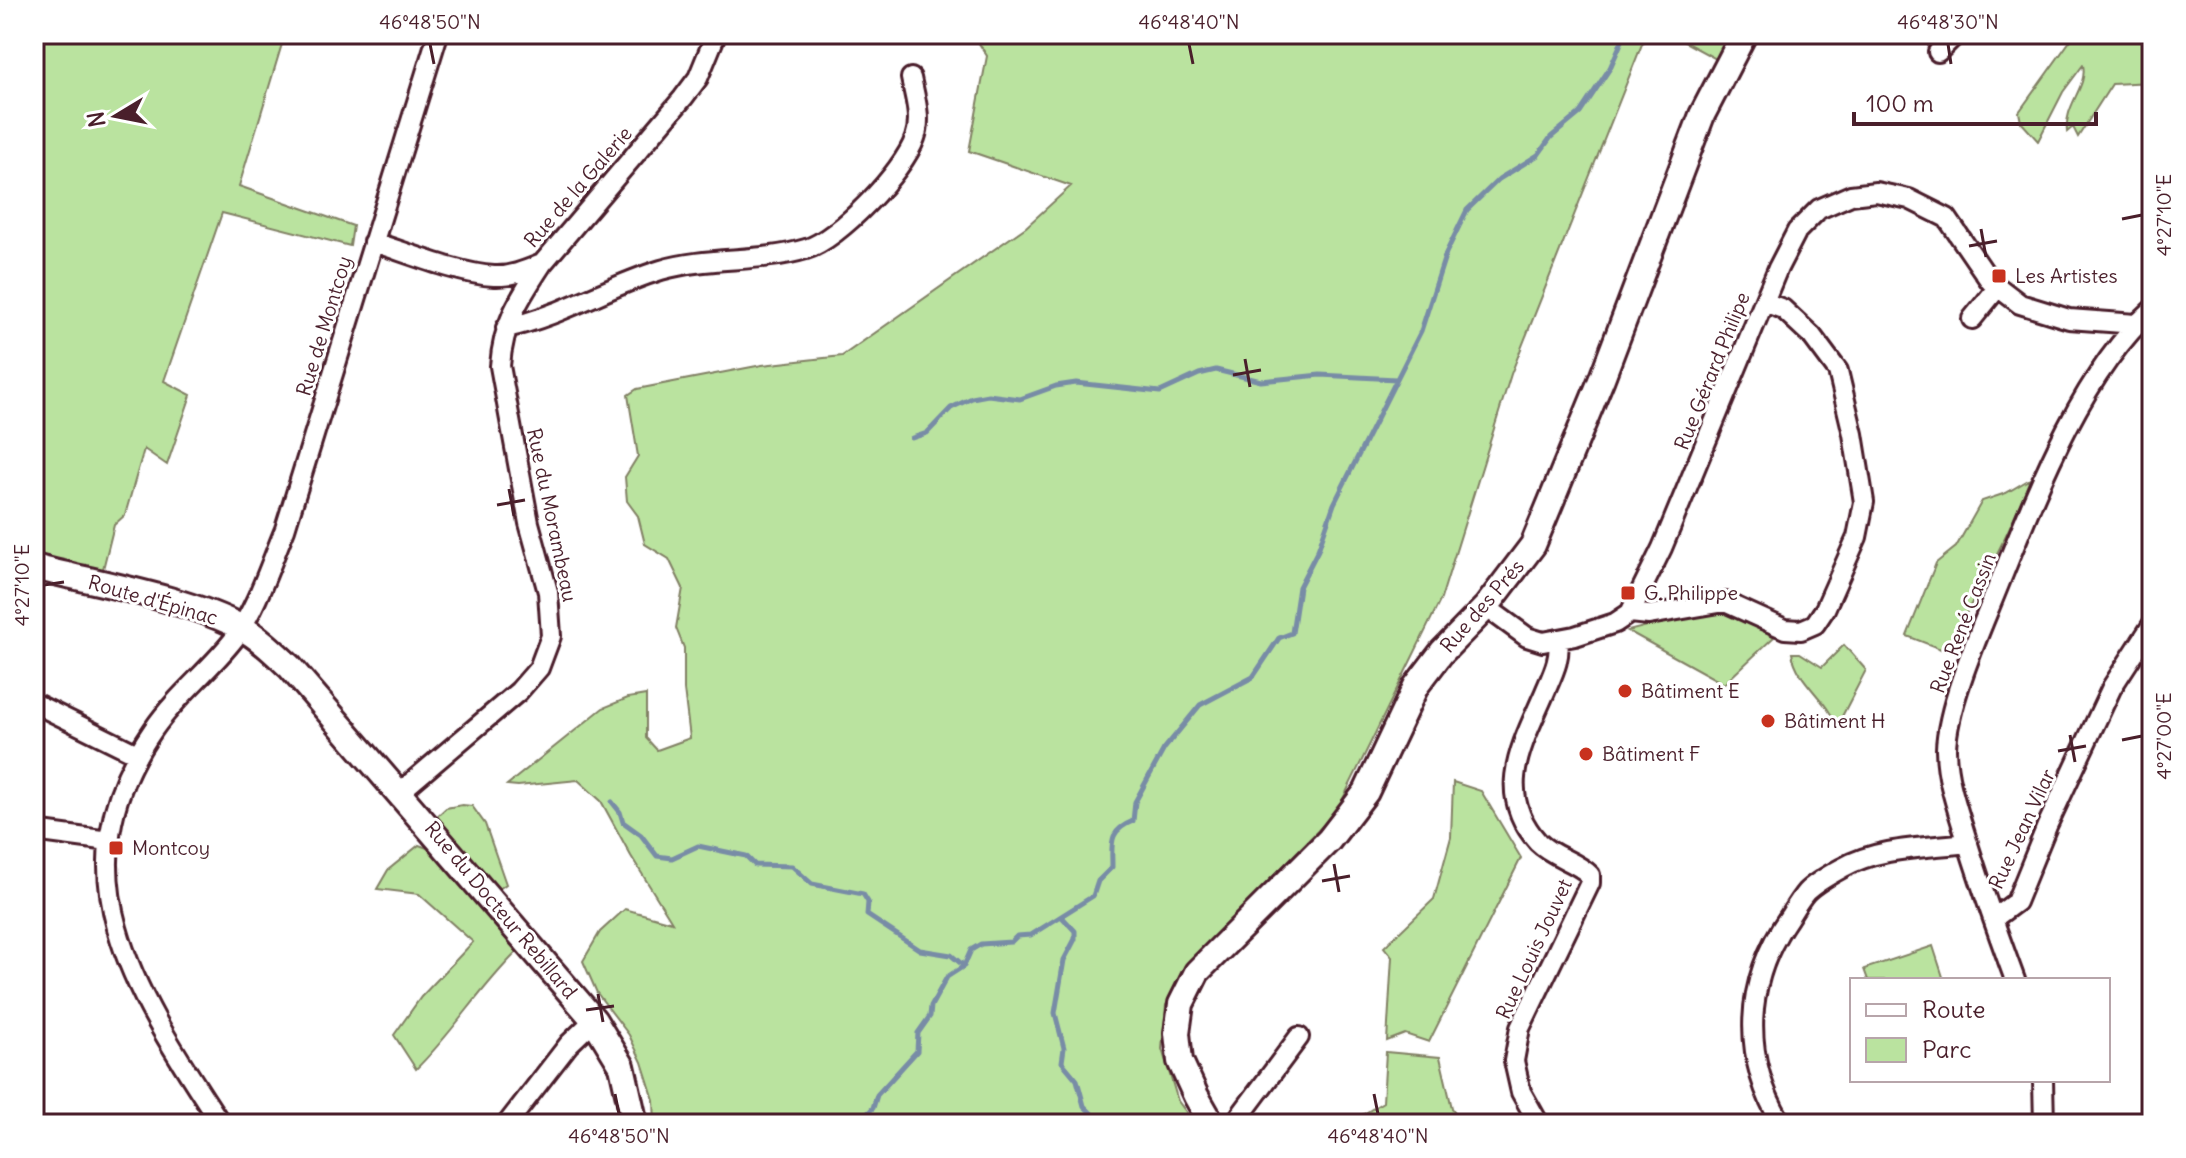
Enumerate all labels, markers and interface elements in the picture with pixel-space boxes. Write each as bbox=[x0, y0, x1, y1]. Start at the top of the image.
text: 46°48'50"N bbox=[379, 9, 481, 34]
text: 46°48'40"N bbox=[1138, 9, 1240, 34]
text: 46°48'30"N bbox=[1897, 9, 1999, 34]
north arrow bbox=[76, 76, 156, 156]
scale bar bbox=[1854, 76, 2096, 126]
text: 100 m bbox=[1866, 88, 1934, 118]
text: N bbox=[81, 110, 111, 129]
street label: Rue de la Galerie bbox=[518, 121, 637, 252]
text: 4°27'10"E bbox=[2151, 174, 2176, 256]
street label: Rue de Montcoy bbox=[290, 253, 357, 399]
place label: Les Artistes bbox=[2015, 263, 2118, 288]
marker: Les Artistes bbox=[1990, 267, 2008, 285]
street label: Rue Gérard Philipe bbox=[1668, 288, 1755, 453]
street label: Rue du Morambeau bbox=[522, 426, 583, 604]
text: 4°27'10"E bbox=[9, 544, 34, 626]
street label: Rue René Cassin bbox=[1924, 549, 2001, 697]
street label: Rue des Prés bbox=[1434, 554, 1529, 657]
street label: Route d'Épinac bbox=[85, 569, 221, 630]
place label: G. Philippe bbox=[1644, 580, 1738, 605]
marker: G. Philippe bbox=[1619, 584, 1637, 602]
place label: Bâtiment E bbox=[1641, 678, 1740, 703]
marker: Bâtiment E bbox=[1616, 682, 1634, 700]
text: 4°27'00"E bbox=[2151, 692, 2176, 780]
place label: Bâtiment H bbox=[1784, 708, 1885, 733]
marker: Bâtiment H bbox=[1759, 712, 1777, 730]
place label: Bâtiment F bbox=[1602, 741, 1700, 766]
marker: Bâtiment F bbox=[1577, 745, 1595, 763]
street label: Rue Jean Vilar bbox=[1983, 765, 2060, 893]
street label: Rue du Docteur Rebillard bbox=[420, 816, 583, 1004]
place label: Montcoy bbox=[132, 835, 210, 860]
marker: Montcoy bbox=[107, 839, 125, 857]
street label: Rue Louis Jouvet bbox=[1490, 874, 1577, 1023]
legend bbox=[1850, 978, 2110, 1082]
text: Route bbox=[1922, 994, 1985, 1024]
text: Parc bbox=[1922, 1034, 1971, 1064]
text: 46°48'50"N bbox=[568, 1123, 670, 1148]
text: 46°48'40"N bbox=[1327, 1123, 1429, 1148]

